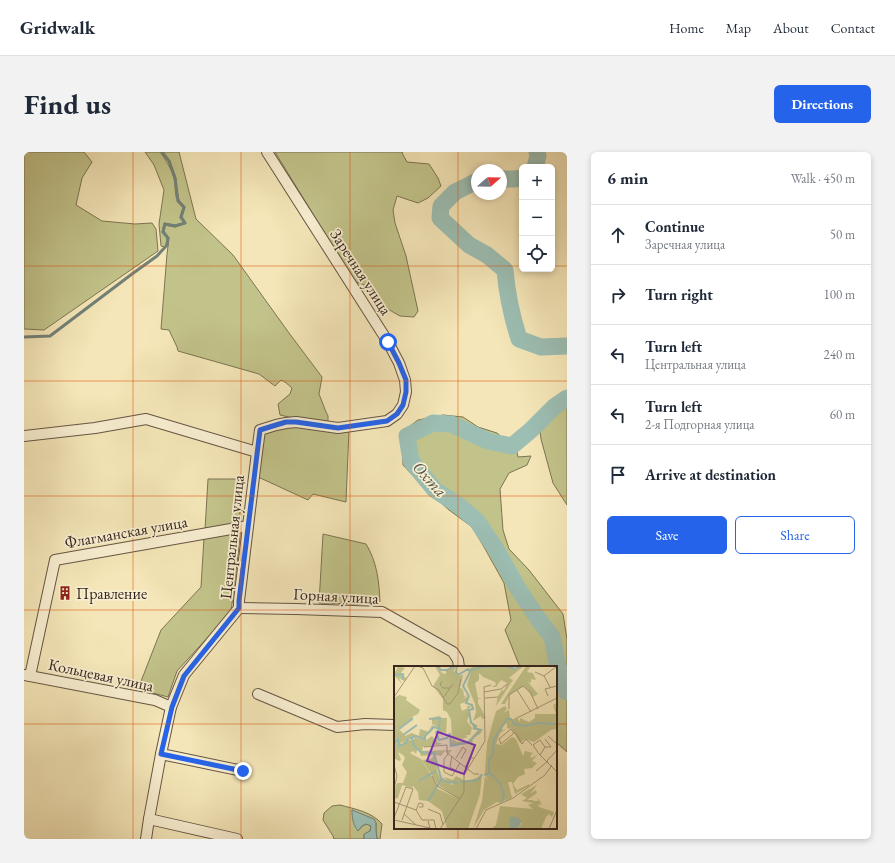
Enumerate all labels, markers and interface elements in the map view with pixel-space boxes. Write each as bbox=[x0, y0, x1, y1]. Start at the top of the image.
text: Gridwalk bbox=[20, 15, 95, 40]
text: Home bbox=[669, 19, 704, 37]
text: Map bbox=[726, 19, 751, 37]
text: About bbox=[773, 19, 809, 37]
text: Contact bbox=[831, 19, 875, 37]
button: Directions bbox=[774, 85, 871, 123]
text: Find us bbox=[24, 86, 111, 122]
north arrow bbox=[471, 164, 507, 200]
map controls bbox=[519, 164, 555, 272]
button: + bbox=[519, 164, 555, 200]
text: 6 min bbox=[607, 167, 648, 189]
text: Walk · 450 m bbox=[791, 170, 855, 187]
button: − bbox=[519, 200, 555, 236]
text: Continue bbox=[645, 217, 705, 236]
icon: ahead bbox=[607, 224, 629, 246]
street label: Заречная улица bbox=[325, 225, 397, 320]
text: 50 m bbox=[830, 226, 855, 243]
button: locate bbox=[519, 236, 555, 272]
text: Заречная улица bbox=[645, 236, 725, 253]
icon: right bbox=[607, 284, 629, 306]
text: Turn right bbox=[645, 285, 713, 304]
text: 100 m bbox=[824, 286, 855, 303]
route start bbox=[379, 333, 397, 351]
text: Turn left bbox=[645, 337, 702, 356]
icon: left bbox=[607, 344, 629, 366]
text: 240 m bbox=[824, 346, 855, 363]
text: Центральная улица bbox=[645, 356, 746, 373]
text: Turn left bbox=[645, 397, 702, 416]
icon: left bbox=[607, 404, 629, 426]
text: 60 m bbox=[830, 406, 855, 423]
text: 2-я Подгорная улица bbox=[645, 416, 755, 433]
water label: Охта bbox=[408, 456, 452, 502]
icon: arrive bbox=[607, 464, 629, 486]
text: Arrive at destination bbox=[645, 465, 776, 484]
street label: Центральная улица bbox=[215, 473, 249, 600]
street label: Флагманская улица bbox=[63, 511, 190, 553]
button: Save bbox=[607, 516, 727, 554]
button: Share bbox=[735, 516, 855, 554]
place label: Правление bbox=[76, 583, 147, 604]
street label: Горная улица bbox=[293, 583, 380, 609]
building icon: Правление bbox=[57, 585, 73, 601]
street label: Кольцевая улица bbox=[46, 654, 156, 697]
inset map bbox=[394, 666, 557, 829]
route end bbox=[234, 762, 252, 780]

